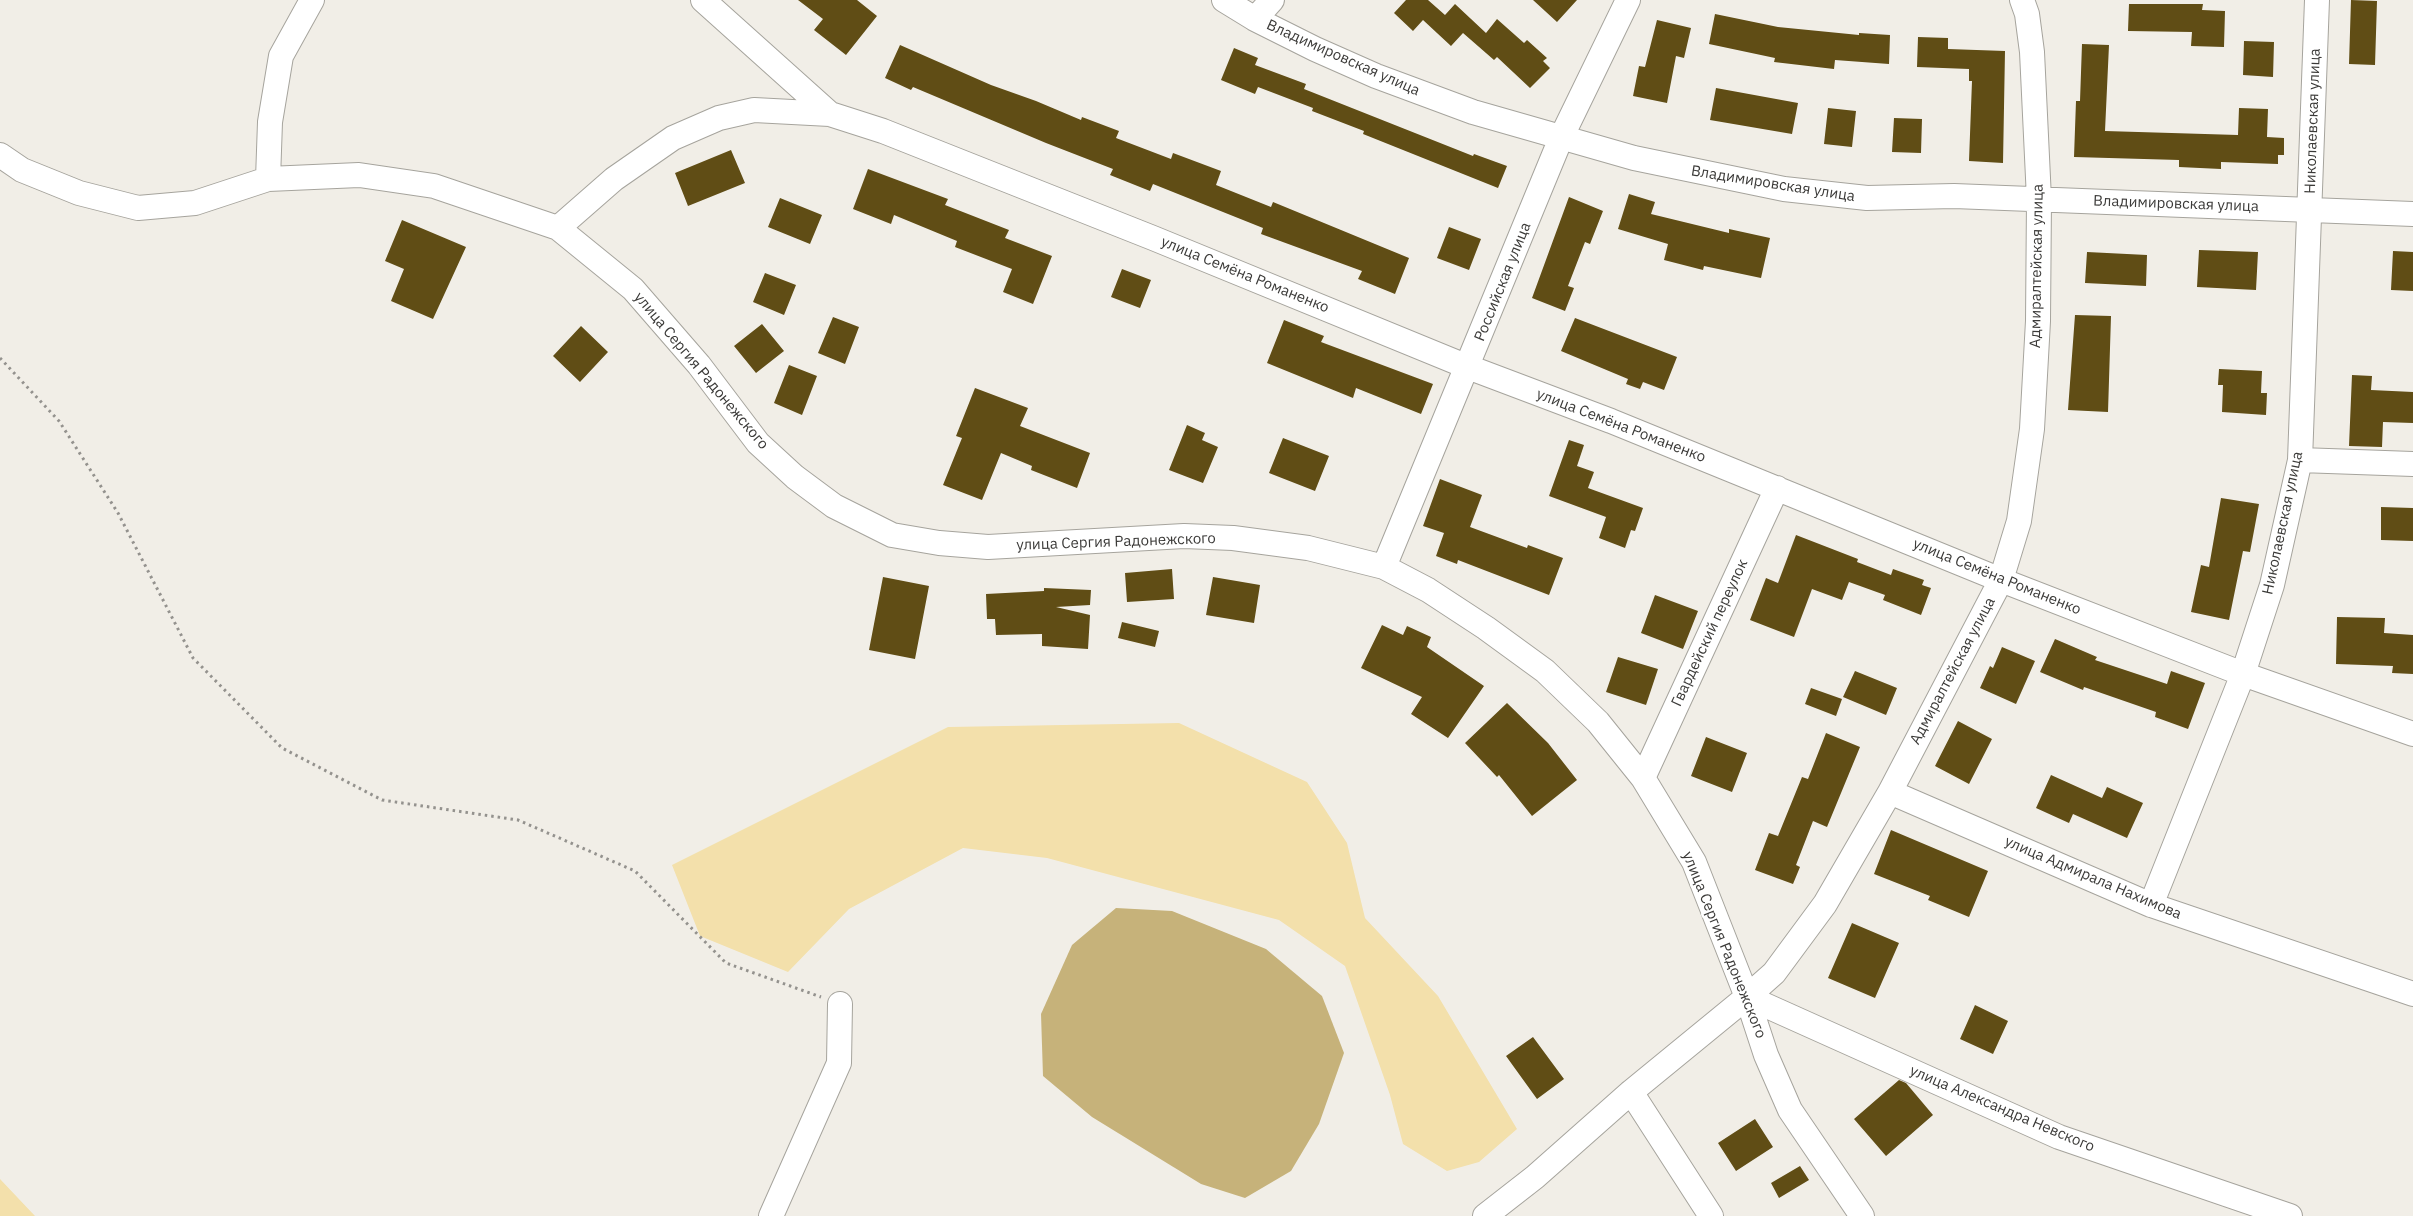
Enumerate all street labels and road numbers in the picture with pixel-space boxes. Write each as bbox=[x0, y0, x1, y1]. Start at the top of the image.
street label: Владимировская улица bbox=[1264, 16, 1422, 100]
street label: Николаевская улица bbox=[2301, 48, 2325, 194]
street label: Владимировская улица bbox=[1690, 162, 1856, 206]
street label: Адмиралтейская улица bbox=[2027, 184, 2047, 348]
street label: Владимировская улица bbox=[2093, 192, 2259, 216]
street label: Российская улица bbox=[1471, 220, 1535, 344]
street label: улица Семёна Романенко bbox=[1158, 233, 1332, 317]
street label: улица Сергия Радонежского bbox=[630, 289, 772, 453]
street label: улица Семёна Романенко bbox=[1534, 385, 1708, 467]
street label: Николаевская улица bbox=[2259, 450, 2307, 596]
street label: улица Сергия Радонежского bbox=[1016, 530, 1216, 554]
street label: улица Семёна Романенко bbox=[1910, 535, 2084, 619]
street label: Гвардейский переулок bbox=[1668, 556, 1752, 710]
street label: Адмиралтейская улица bbox=[1907, 594, 1999, 748]
street label: улица Адмирала Нахимова bbox=[2002, 833, 2184, 923]
street label: улица Сергия Радонежского bbox=[1678, 849, 1770, 1041]
street label: улица Александра Невского bbox=[1907, 1062, 2097, 1156]

